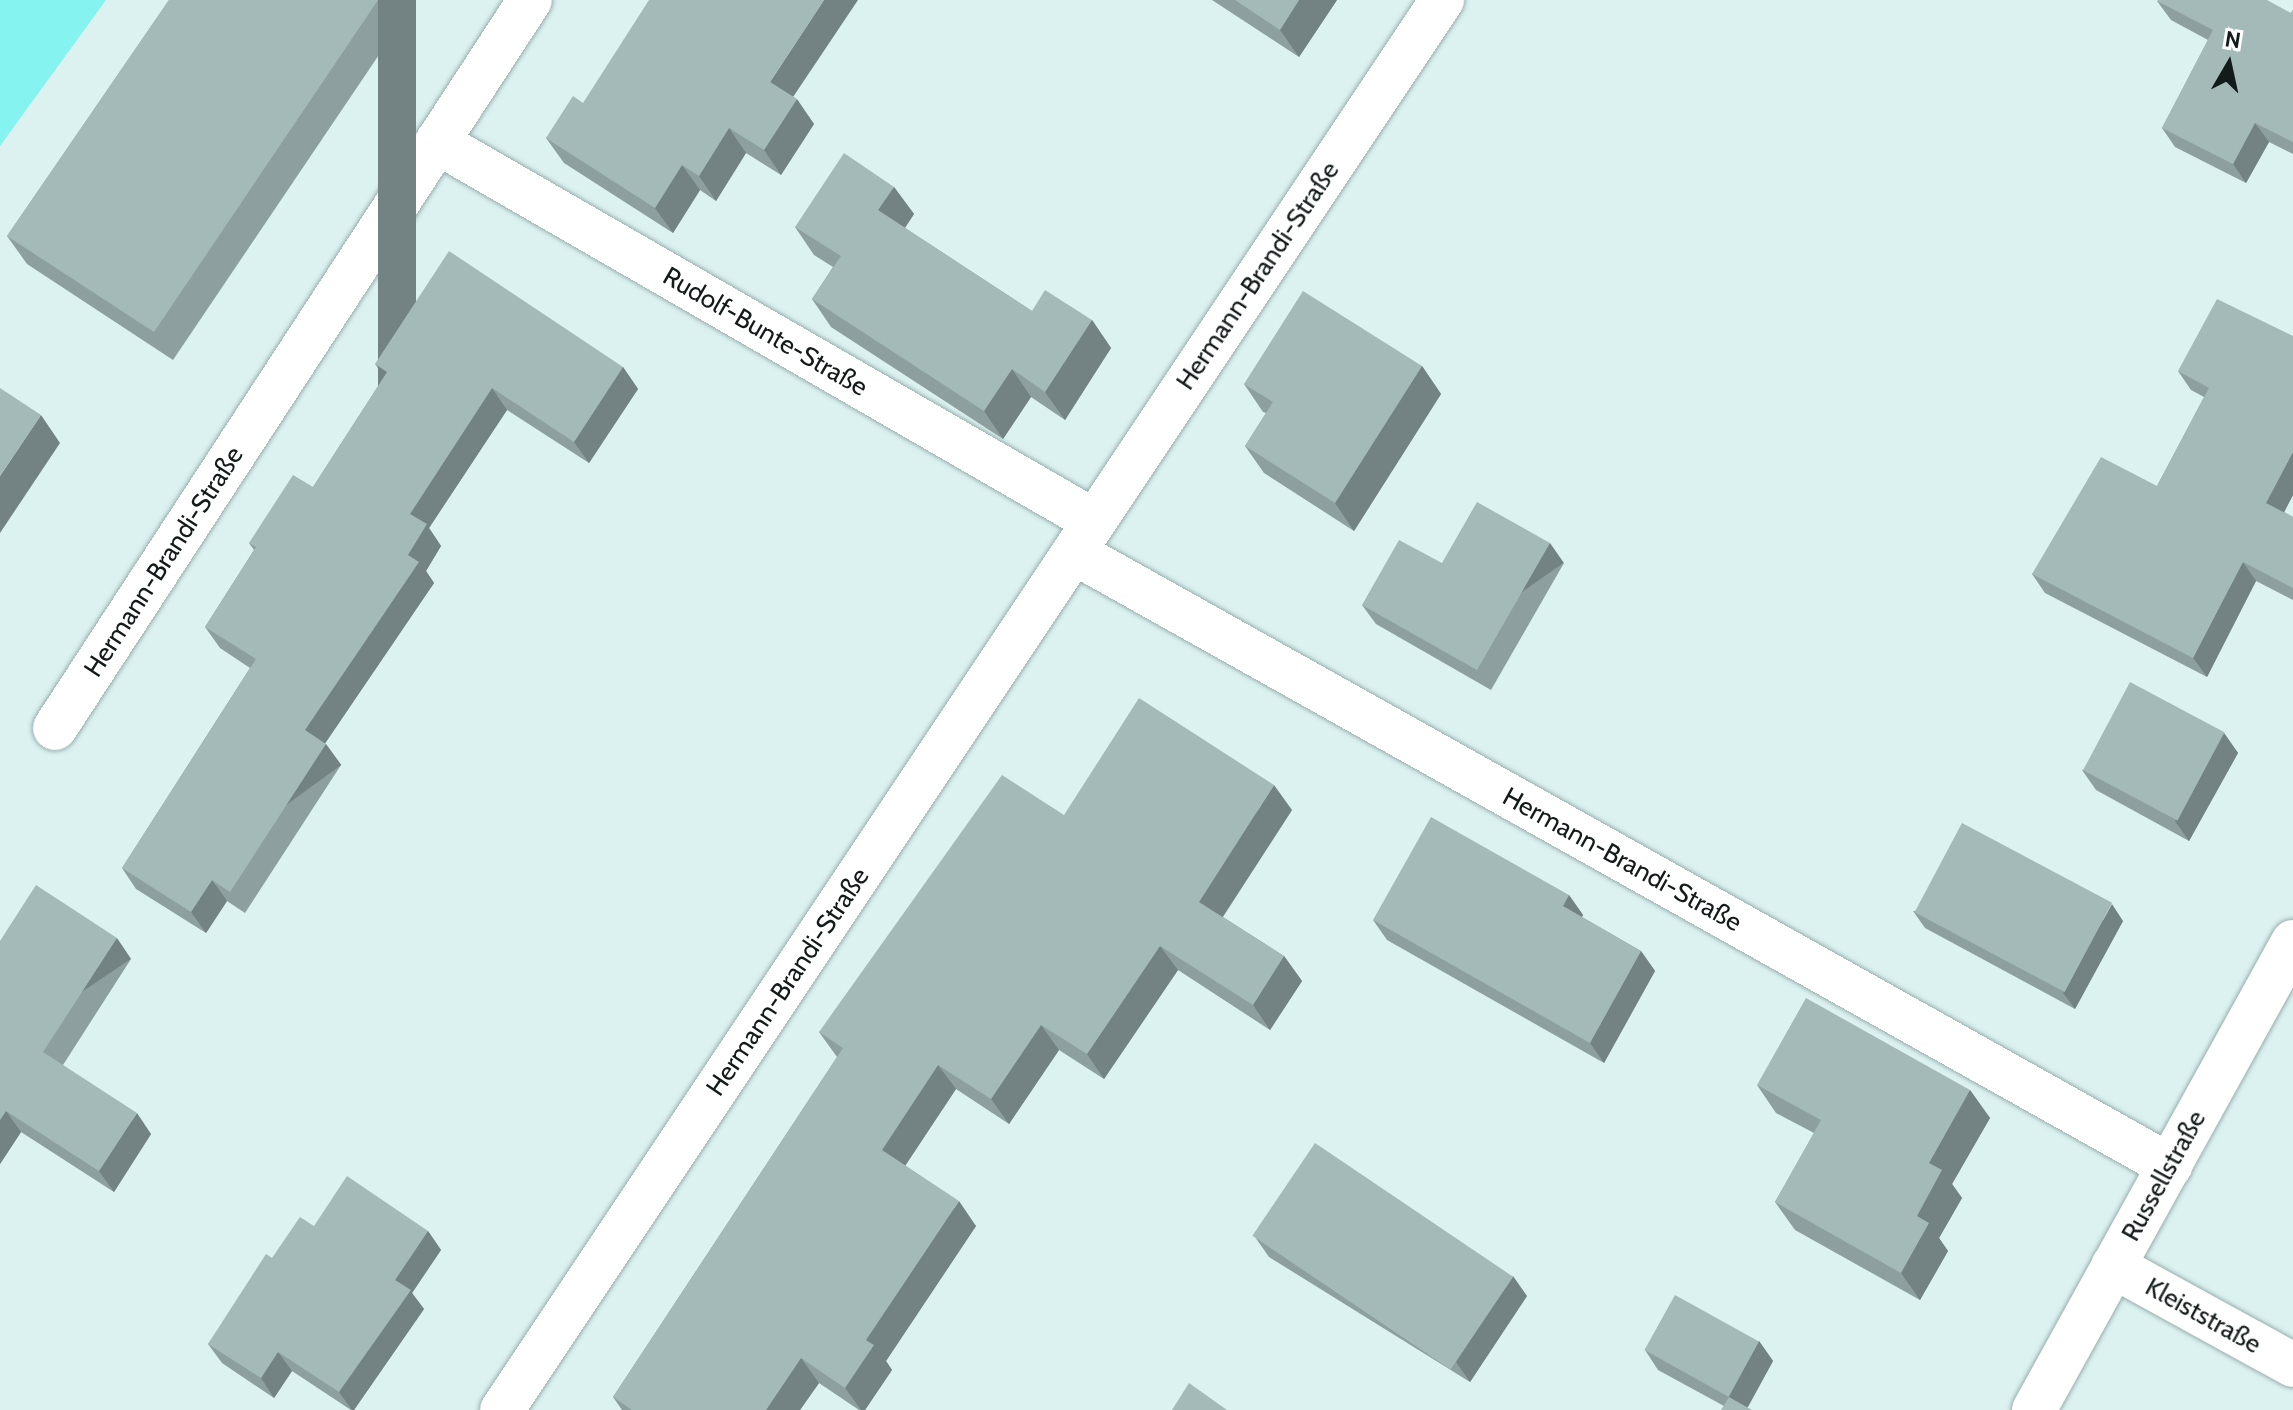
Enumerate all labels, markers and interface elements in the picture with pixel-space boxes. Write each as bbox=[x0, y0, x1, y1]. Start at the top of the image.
north arrow bbox=[2189, 24, 2269, 104]
text: N bbox=[2223, 25, 2243, 54]
street label: Hermann-Brandi-Straße bbox=[1170, 156, 1346, 396]
street label: Rudolf-Bunte-Straße bbox=[657, 261, 873, 403]
street label: Hermann-Brandi-Straße bbox=[78, 441, 250, 683]
street label: Hermann-Brandi-Straße bbox=[1497, 781, 1747, 939]
street label: Hermann-Brandi-Straße bbox=[700, 862, 876, 1102]
street label: Russellstraße bbox=[2115, 1105, 2213, 1247]
street label: Kleiststraße bbox=[2140, 1271, 2266, 1361]

